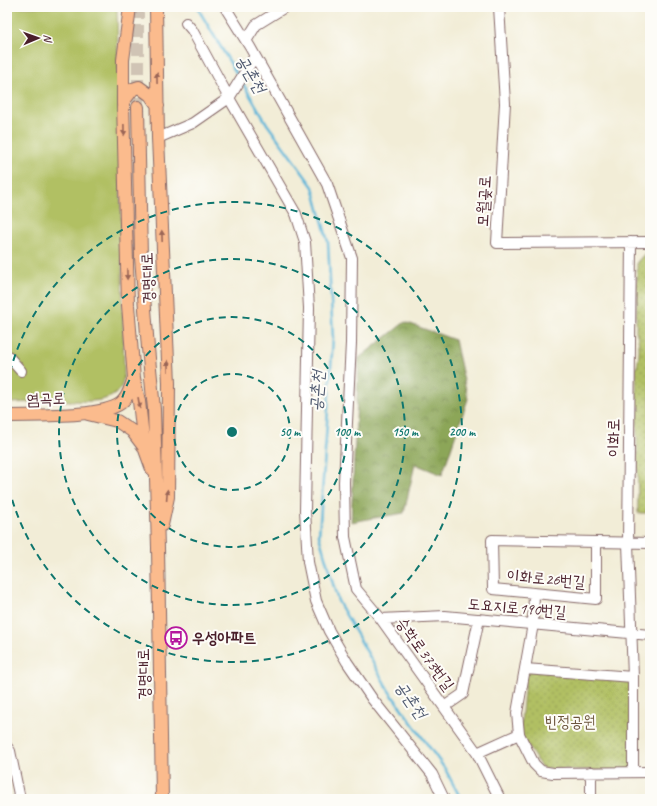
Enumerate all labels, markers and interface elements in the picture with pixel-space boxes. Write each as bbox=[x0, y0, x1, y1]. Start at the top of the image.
north arrow bbox=[18, 18, 58, 58]
text: N bbox=[41, 34, 55, 43]
water label: 공촌천 bbox=[231, 51, 272, 99]
one-way arrow bbox=[154, 71, 160, 84]
one-way arrow bbox=[121, 124, 127, 137]
street label: 모월곶로 bbox=[473, 175, 495, 227]
one-way arrow bbox=[159, 230, 166, 242]
street label: 경명대로 bbox=[137, 252, 159, 304]
one-way arrow bbox=[124, 268, 130, 281]
one-way arrow bbox=[165, 359, 171, 372]
water label: 공촌천 bbox=[305, 367, 329, 412]
street label: 염곡로 bbox=[26, 388, 66, 410]
one-way arrow bbox=[136, 397, 142, 409]
street label: 이화로 bbox=[604, 419, 624, 457]
text: 50 m bbox=[280, 424, 301, 440]
text: 100 m bbox=[334, 424, 361, 440]
text: 150 m bbox=[392, 424, 419, 440]
text: 200 m bbox=[449, 424, 476, 440]
centre of rings bbox=[225, 425, 239, 439]
one-way arrow bbox=[164, 489, 171, 501]
street label: 이화로26번길 bbox=[506, 566, 586, 592]
street label: 도요지로190번길 bbox=[467, 594, 567, 622]
street label: 승학로373번길 bbox=[392, 613, 458, 695]
bus stop icon: 우성아파트 bbox=[163, 625, 189, 651]
place label: 우성아파트 bbox=[192, 628, 257, 648]
street label: 경명대로 bbox=[134, 648, 154, 700]
water label: 공촌천 bbox=[391, 677, 433, 725]
park label: 빈정공원 bbox=[544, 712, 596, 732]

